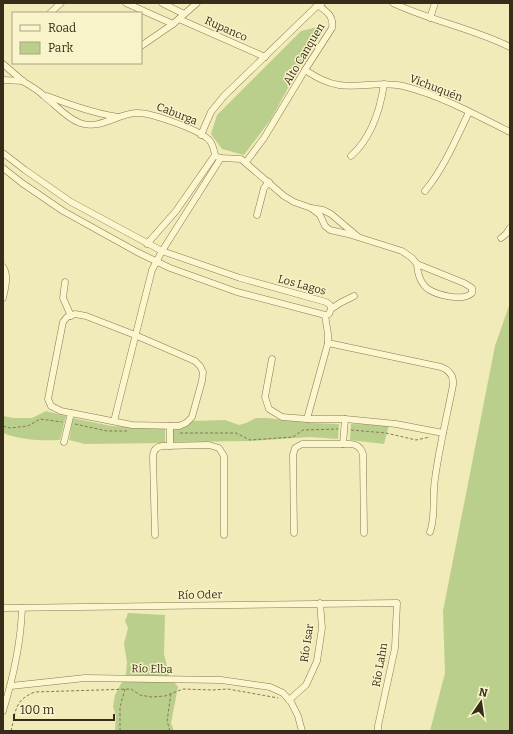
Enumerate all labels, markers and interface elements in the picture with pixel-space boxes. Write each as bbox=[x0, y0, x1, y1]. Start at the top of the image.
legend bbox=[12, 12, 142, 64]
street label: Rupanco bbox=[203, 14, 249, 44]
text: Road bbox=[48, 21, 76, 35]
street label: Alto Canquen bbox=[281, 21, 327, 87]
text: Park bbox=[48, 41, 74, 55]
street label: Vichuquén bbox=[408, 72, 464, 104]
street label: Caburga bbox=[155, 100, 199, 128]
street label: Los Lagos bbox=[277, 272, 327, 298]
street label: Río Oder bbox=[178, 588, 222, 602]
street label: Río Isar bbox=[298, 623, 316, 663]
street label: Río Lahn bbox=[370, 642, 390, 688]
street label: Río Elba bbox=[131, 662, 173, 676]
north arrow bbox=[461, 682, 501, 722]
text: N bbox=[478, 685, 489, 700]
scale bar bbox=[14, 696, 114, 722]
text: 100 m bbox=[20, 703, 55, 717]

